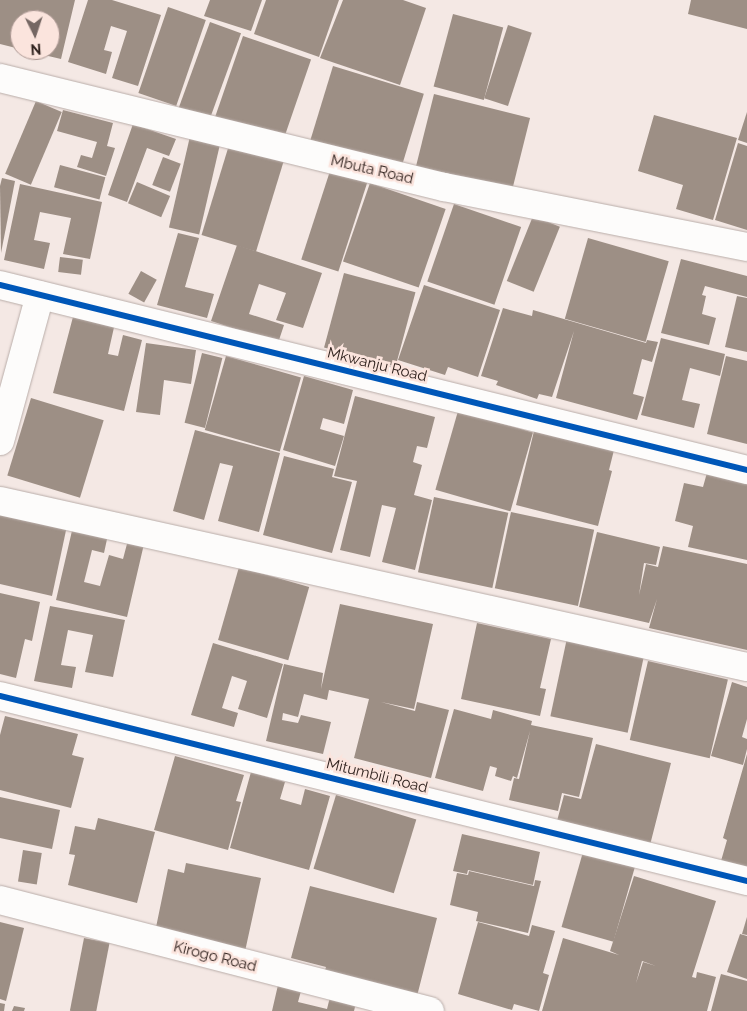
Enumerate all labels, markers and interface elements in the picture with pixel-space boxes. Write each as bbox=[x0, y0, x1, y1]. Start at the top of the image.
north arrow bbox=[10, 10, 60, 60]
text: N bbox=[30, 41, 42, 57]
street label: Mbuta Road bbox=[329, 152, 415, 188]
street label: Mkwanju Road bbox=[325, 344, 429, 386]
street label: Mitumbili Road bbox=[324, 755, 430, 797]
street label: Kirogo Road bbox=[172, 938, 258, 976]

